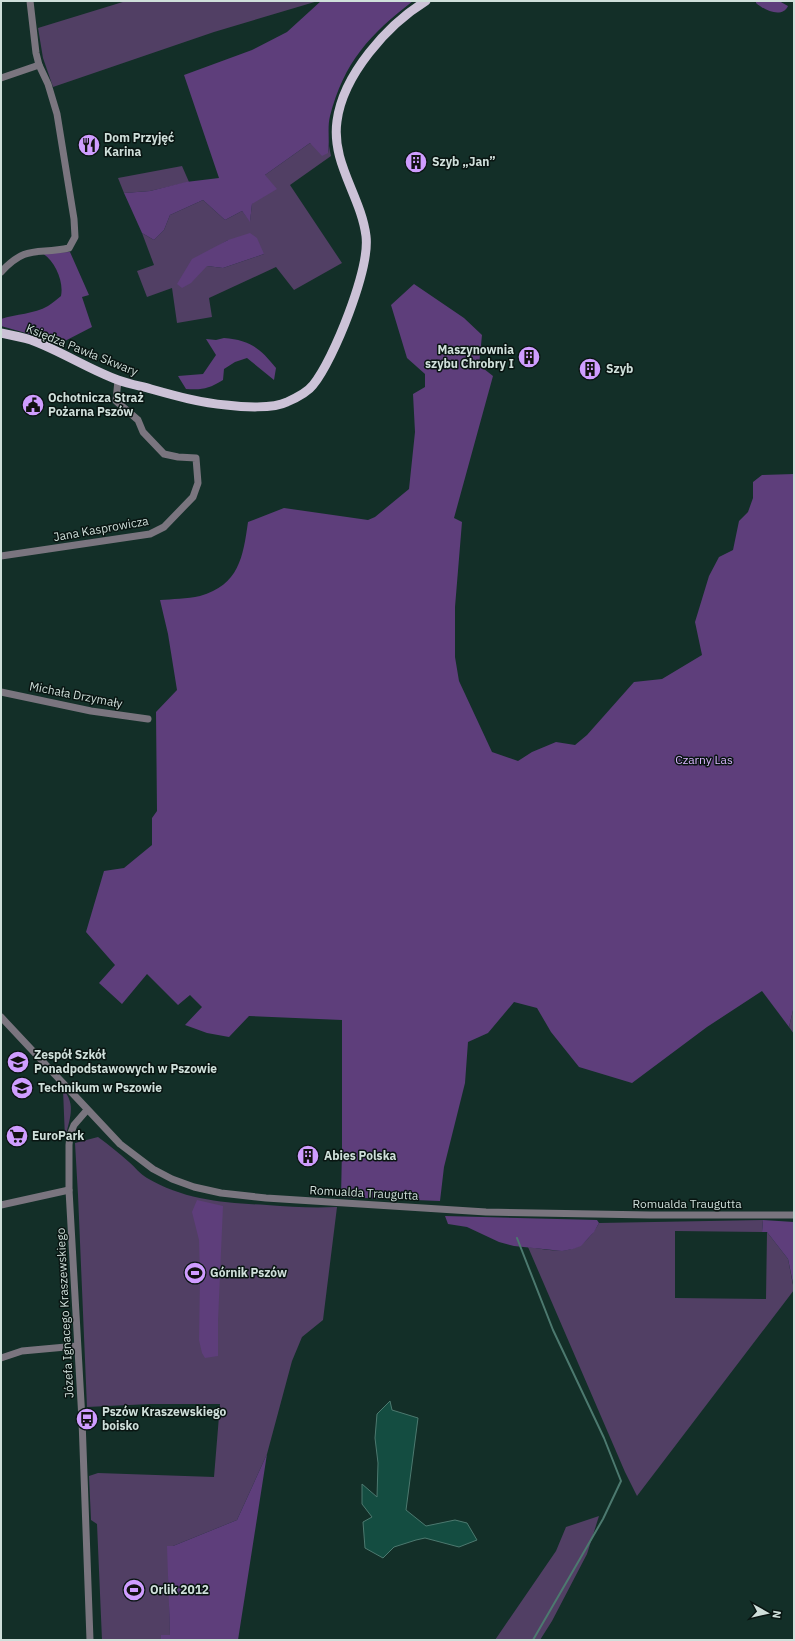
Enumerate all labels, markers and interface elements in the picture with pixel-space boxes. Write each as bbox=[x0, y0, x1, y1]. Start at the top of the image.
place label: Dom Przyjęć Karina bbox=[104, 130, 174, 159]
restaurant icon: Dom Przyjęć Karina bbox=[76, 132, 102, 158]
building icon: Szyb „Jan” bbox=[403, 149, 429, 175]
place label: Szyb „Jan” bbox=[432, 154, 496, 169]
street label: Księdza Pawła Skwary bbox=[24, 320, 140, 379]
place label: Maszynownia szybu Chrobry I bbox=[425, 342, 514, 371]
building icon: Maszynownia szybu Chrobry I bbox=[516, 344, 542, 370]
building icon: Szyb bbox=[577, 356, 603, 382]
place label: Szyb bbox=[606, 361, 633, 376]
place label: Ochotnicza Straż Pożarna Pszów bbox=[48, 390, 144, 419]
public building icon: Ochotnicza Straż Pożarna Pszów bbox=[20, 392, 46, 418]
street label: Jana Kasprowicza bbox=[52, 513, 150, 544]
street label: Michała Drzymały bbox=[28, 678, 124, 711]
park label: Czarny Las bbox=[675, 752, 733, 767]
place label: Zespół Szkół Ponadpodstawowych w Pszowie bbox=[34, 1047, 217, 1076]
school or university icon: Zespół Szkół Ponadpodstawowych w Pszowie bbox=[5, 1049, 31, 1075]
school or university icon: Technikum w Pszowie bbox=[9, 1075, 35, 1101]
place label: Technikum w Pszowie bbox=[38, 1080, 162, 1095]
supermarket icon: EuroPark bbox=[4, 1123, 30, 1149]
place label: EuroPark bbox=[32, 1128, 84, 1143]
building icon: Abies Polska bbox=[295, 1143, 321, 1169]
place label: Abies Polska bbox=[324, 1148, 397, 1163]
street label: Romualda Traugutta bbox=[309, 1182, 419, 1203]
street label: Romualda Traugutta bbox=[632, 1196, 742, 1211]
street label: Józefa Ignacego Kraszewskiego bbox=[53, 1227, 76, 1399]
sports icon: Górnik Pszów bbox=[182, 1260, 208, 1286]
place label: Górnik Pszów bbox=[210, 1265, 287, 1280]
place label: Pszów Kraszewskiego boisko bbox=[102, 1404, 226, 1433]
bus stop icon: Pszów Kraszewskiego boisko bbox=[74, 1406, 100, 1432]
sports icon: Orlik 2012 bbox=[121, 1577, 147, 1603]
place label: Orlik 2012 bbox=[150, 1582, 209, 1597]
north arrow bbox=[747, 1593, 787, 1633]
text: N bbox=[769, 1609, 784, 1619]

